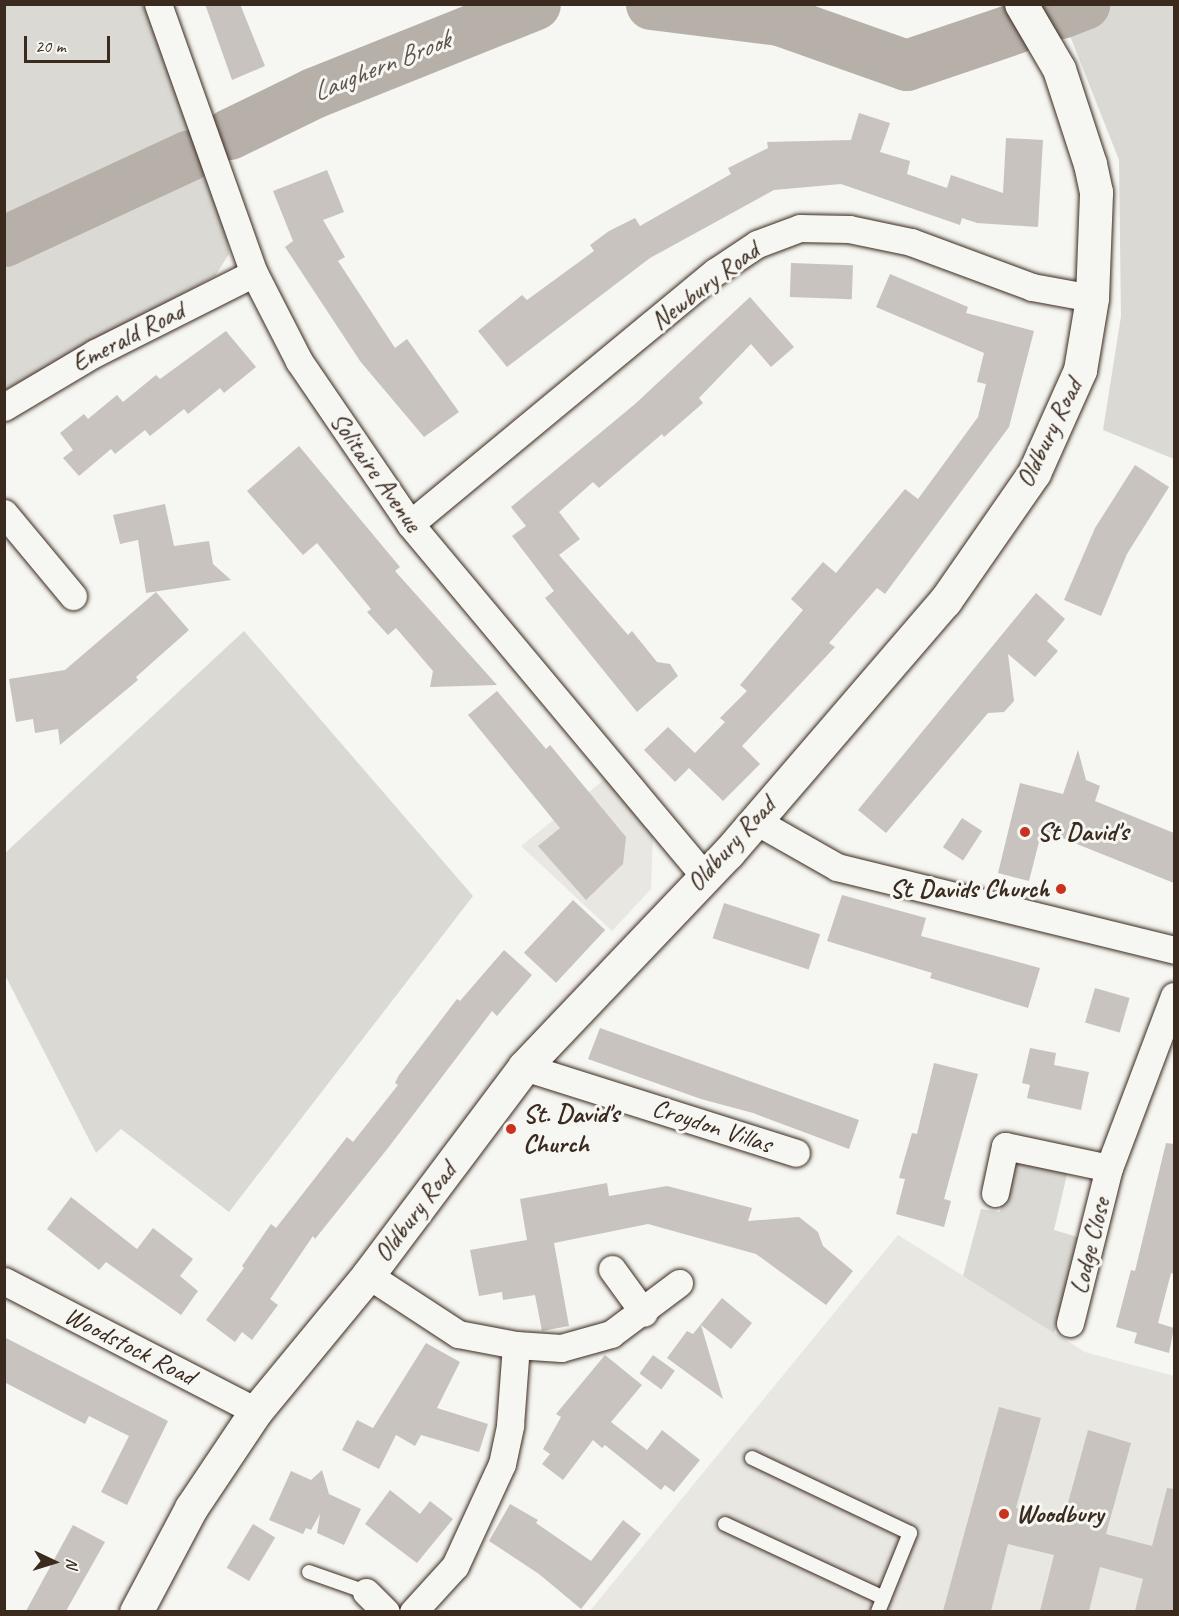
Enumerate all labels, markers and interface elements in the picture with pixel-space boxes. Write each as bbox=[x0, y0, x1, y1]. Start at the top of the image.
scale bar bbox=[27, 24, 112, 62]
water label: Laughern Brook bbox=[308, 24, 454, 108]
text: 20 m bbox=[35, 35, 66, 57]
street label: Newbury Road bbox=[645, 235, 765, 337]
street label: Emerald Road bbox=[67, 296, 189, 378]
street label: Oldbury Road bbox=[1009, 374, 1089, 492]
street label: Solitaire Avenue bbox=[323, 406, 429, 538]
street label: Oldbury Road bbox=[680, 790, 782, 898]
place label: St David's bbox=[1037, 816, 1128, 848]
marker: St David's bbox=[1018, 825, 1032, 839]
place label: St Davids Church bbox=[889, 873, 1049, 905]
marker: St Davids Church bbox=[1054, 882, 1068, 896]
street label: Croydon Villas bbox=[649, 1092, 775, 1160]
place label: St. David's Church bbox=[523, 1098, 619, 1160]
marker: St. David's Church bbox=[504, 1122, 518, 1136]
street label: Oldbury Road bbox=[367, 1156, 463, 1268]
street label: Lodge Close bbox=[1063, 1195, 1117, 1297]
street label: Woodstock Road bbox=[59, 1300, 201, 1392]
place label: Woodbury bbox=[1016, 1498, 1103, 1530]
marker: Woodbury bbox=[997, 1507, 1011, 1521]
north arrow bbox=[24, 1532, 84, 1592]
text: N bbox=[62, 1558, 82, 1569]

